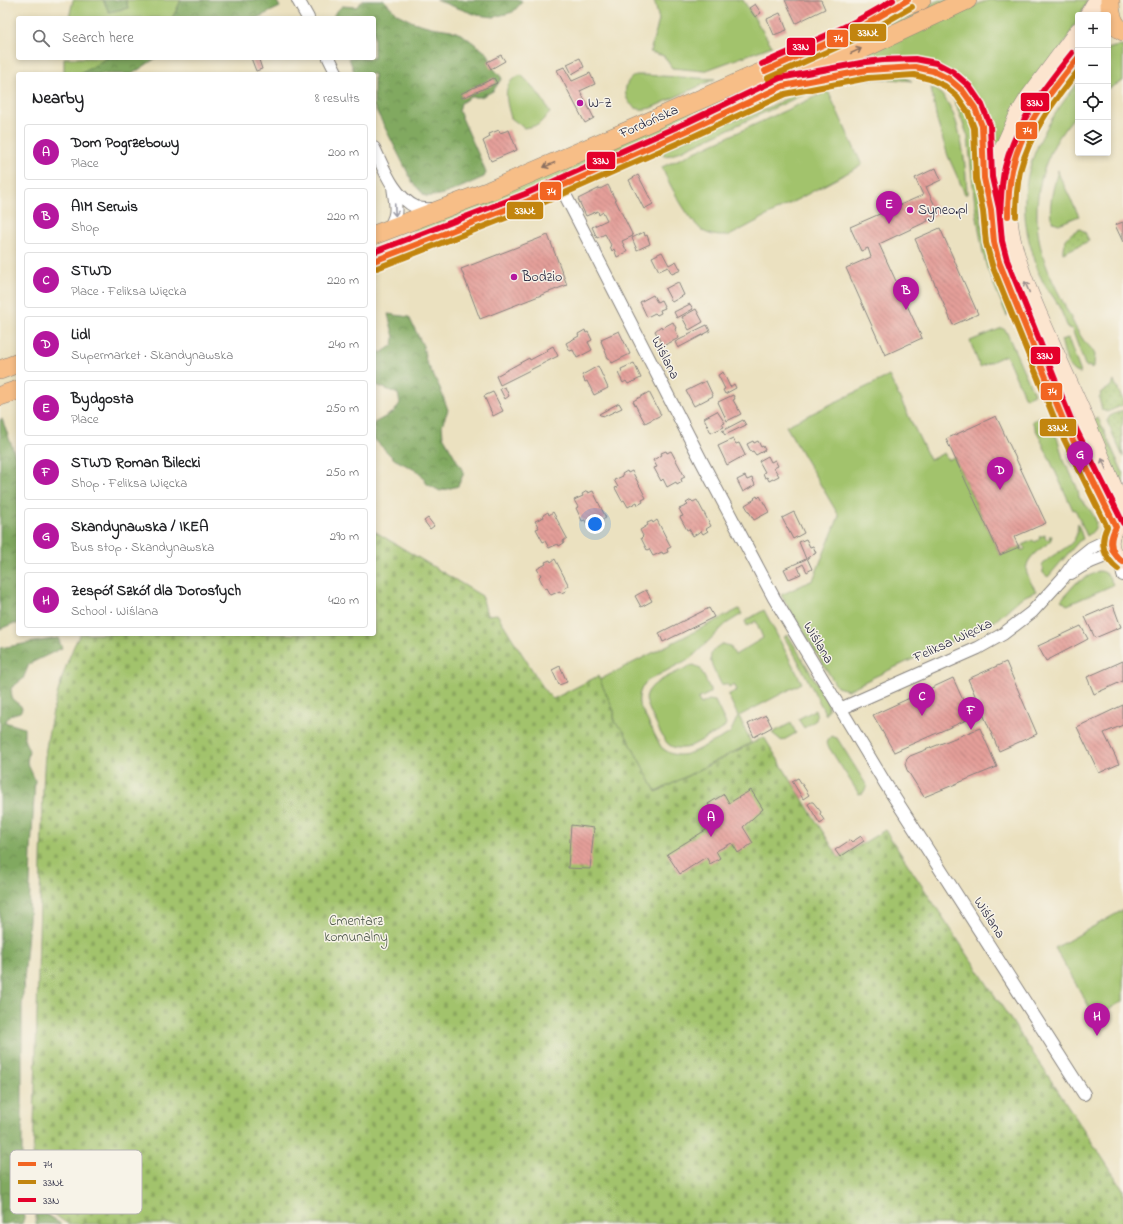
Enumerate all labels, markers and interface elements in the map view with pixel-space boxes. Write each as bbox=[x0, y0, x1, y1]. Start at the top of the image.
map controls bbox=[1075, 12, 1111, 156]
button: + bbox=[1075, 12, 1111, 48]
search box bbox=[16, 16, 376, 60]
line badge: 33NŁ bbox=[849, 23, 887, 42]
text: 33NŁ bbox=[857, 25, 879, 41]
icon: search bbox=[30, 27, 52, 49]
text: Search here bbox=[62, 27, 134, 49]
line badge: 74 bbox=[826, 29, 849, 48]
text: 74 bbox=[833, 31, 843, 47]
line badge: 33N bbox=[786, 37, 816, 56]
text: 33N bbox=[792, 39, 809, 55]
one-way arrow bbox=[850, 47, 862, 54]
button: − bbox=[1075, 48, 1111, 84]
button: locate bbox=[1075, 84, 1111, 120]
text: Nearby bbox=[32, 86, 84, 111]
text: 8 results bbox=[315, 89, 360, 108]
line badge: 33N bbox=[1020, 92, 1050, 112]
place label: W-Z bbox=[588, 93, 612, 114]
text: 33N bbox=[1026, 95, 1043, 111]
marker: W-Z bbox=[575, 98, 585, 108]
street label: Fordońska bbox=[615, 100, 682, 145]
button: layers bbox=[1075, 120, 1111, 156]
line badge: 74 bbox=[1015, 121, 1038, 140]
text: 74 bbox=[1022, 123, 1032, 139]
text: Dom Pogrzebowy bbox=[71, 132, 179, 154]
text: A bbox=[42, 143, 50, 162]
text: 200 m bbox=[328, 143, 359, 162]
line badge: 33N bbox=[586, 151, 616, 170]
text: 33N bbox=[592, 153, 609, 169]
text: Place bbox=[71, 154, 99, 173]
one-way arrow bbox=[544, 162, 556, 169]
line badge: 74 bbox=[539, 181, 562, 201]
text: 74 bbox=[546, 184, 556, 200]
pin: E bbox=[876, 191, 902, 224]
text: AIM Serwis bbox=[71, 196, 138, 218]
place label: Syneo.pl bbox=[918, 200, 968, 222]
line badge: 33NŁ bbox=[506, 201, 544, 220]
one-way arrow bbox=[391, 203, 399, 216]
text: 33NŁ bbox=[514, 203, 536, 219]
marker: Syneo.pl bbox=[905, 205, 915, 215]
text: B bbox=[42, 207, 50, 226]
text: 220 m bbox=[327, 207, 359, 226]
text: Shop bbox=[71, 218, 99, 237]
text: STWD bbox=[71, 260, 112, 282]
place label: Bodzio bbox=[521, 267, 562, 288]
text: C bbox=[42, 271, 50, 290]
text: 220 m bbox=[327, 271, 359, 290]
marker: Bodzio bbox=[509, 272, 519, 282]
pin: B bbox=[893, 277, 919, 310]
one-way arrow bbox=[1023, 281, 1030, 293]
text: Place · Feliksa Więcka bbox=[71, 282, 187, 301]
text: Lidl bbox=[71, 324, 90, 346]
street label: Wiślana bbox=[645, 333, 685, 383]
text: D bbox=[41, 335, 51, 354]
text: 240 m bbox=[328, 335, 359, 354]
text: Supermarket · Skandynawska bbox=[71, 346, 233, 365]
line badge: 33N bbox=[1030, 346, 1061, 365]
text: 33N bbox=[1036, 348, 1053, 364]
line badge: 74 bbox=[1040, 382, 1063, 401]
text: 74 bbox=[1047, 384, 1057, 400]
text: Bydgosta bbox=[71, 388, 134, 410]
text: E bbox=[42, 399, 50, 418]
text: 250 m bbox=[326, 399, 359, 418]
text: Place bbox=[71, 410, 99, 429]
line badge: 33NŁ bbox=[1039, 418, 1077, 437]
text: 33NŁ bbox=[1047, 420, 1069, 436]
pin: G bbox=[1067, 441, 1093, 474]
text: STWD Roman Bilecki bbox=[71, 452, 201, 474]
pin: D bbox=[987, 457, 1013, 490]
one-way arrow bbox=[1100, 459, 1107, 471]
text: F bbox=[42, 463, 50, 482]
text: 250 m bbox=[326, 463, 359, 482]
text: Shop · Feliksa Więcka bbox=[71, 474, 187, 493]
your location bbox=[585, 514, 605, 534]
text: Skandynawska / IKEA bbox=[71, 516, 208, 538]
text: G bbox=[42, 527, 50, 546]
text: 290 m bbox=[330, 527, 359, 546]
text: Bus stop · Skandynawska bbox=[71, 538, 214, 557]
text: Zespół Szkół dla Dorosłych bbox=[71, 580, 241, 602]
text: H bbox=[42, 591, 50, 610]
text: 420 m bbox=[328, 591, 359, 610]
text: School · Wiślana bbox=[71, 602, 158, 621]
street label: Feliksa Więcka bbox=[909, 614, 996, 669]
street label: Wiślana bbox=[797, 618, 839, 668]
pin: C bbox=[909, 683, 935, 716]
pin: F bbox=[958, 697, 984, 730]
pin: A bbox=[698, 804, 724, 837]
street label: Wiślana bbox=[968, 893, 1010, 943]
park label: Cmentarz komunalny bbox=[324, 911, 388, 949]
pin: H bbox=[1084, 1003, 1110, 1036]
legend bbox=[10, 1150, 142, 1214]
text: 74 bbox=[43, 1157, 53, 1173]
text: 33NŁ bbox=[43, 1175, 65, 1191]
text: 33N bbox=[43, 1193, 60, 1209]

